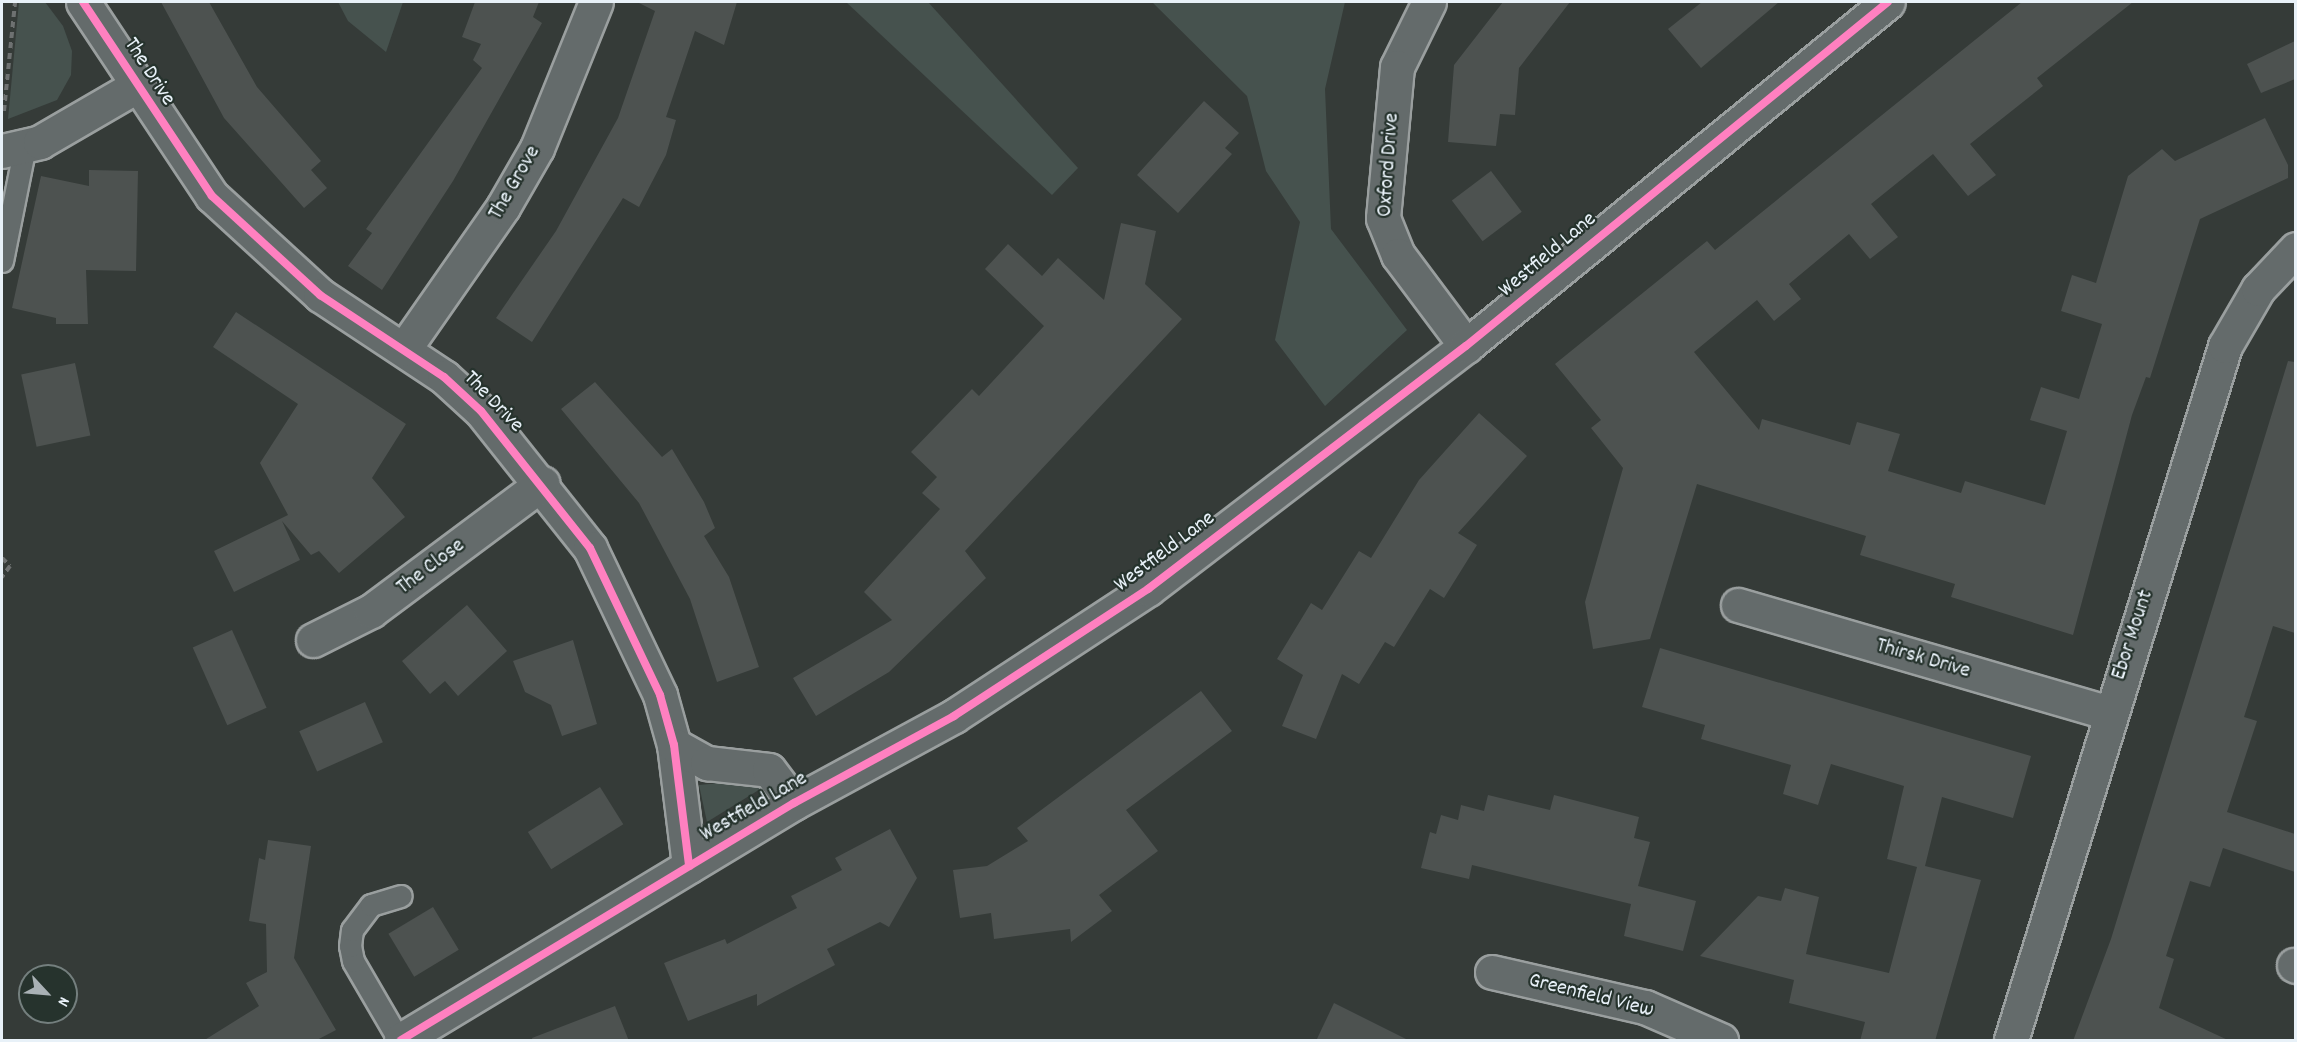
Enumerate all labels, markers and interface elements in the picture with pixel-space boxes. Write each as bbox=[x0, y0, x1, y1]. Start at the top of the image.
street label: The Drive bbox=[117, 33, 181, 111]
street label: Oxford Drive bbox=[1372, 112, 1406, 218]
street label: The Grove bbox=[483, 141, 547, 225]
street label: Westfield Lane bbox=[1494, 207, 1602, 303]
street label: The Drive bbox=[457, 365, 529, 439]
street label: Westfield Lane bbox=[1109, 506, 1221, 598]
street label: The Close bbox=[392, 533, 470, 601]
street label: Ebor Mount bbox=[2106, 587, 2160, 683]
street label: Thirsk Drive bbox=[1873, 633, 1973, 685]
street label: Westfield Lane bbox=[696, 766, 812, 848]
north arrow bbox=[18, 964, 78, 1024]
street label: Greenfield View bbox=[1526, 968, 1656, 1024]
text: N bbox=[51, 993, 75, 1010]

